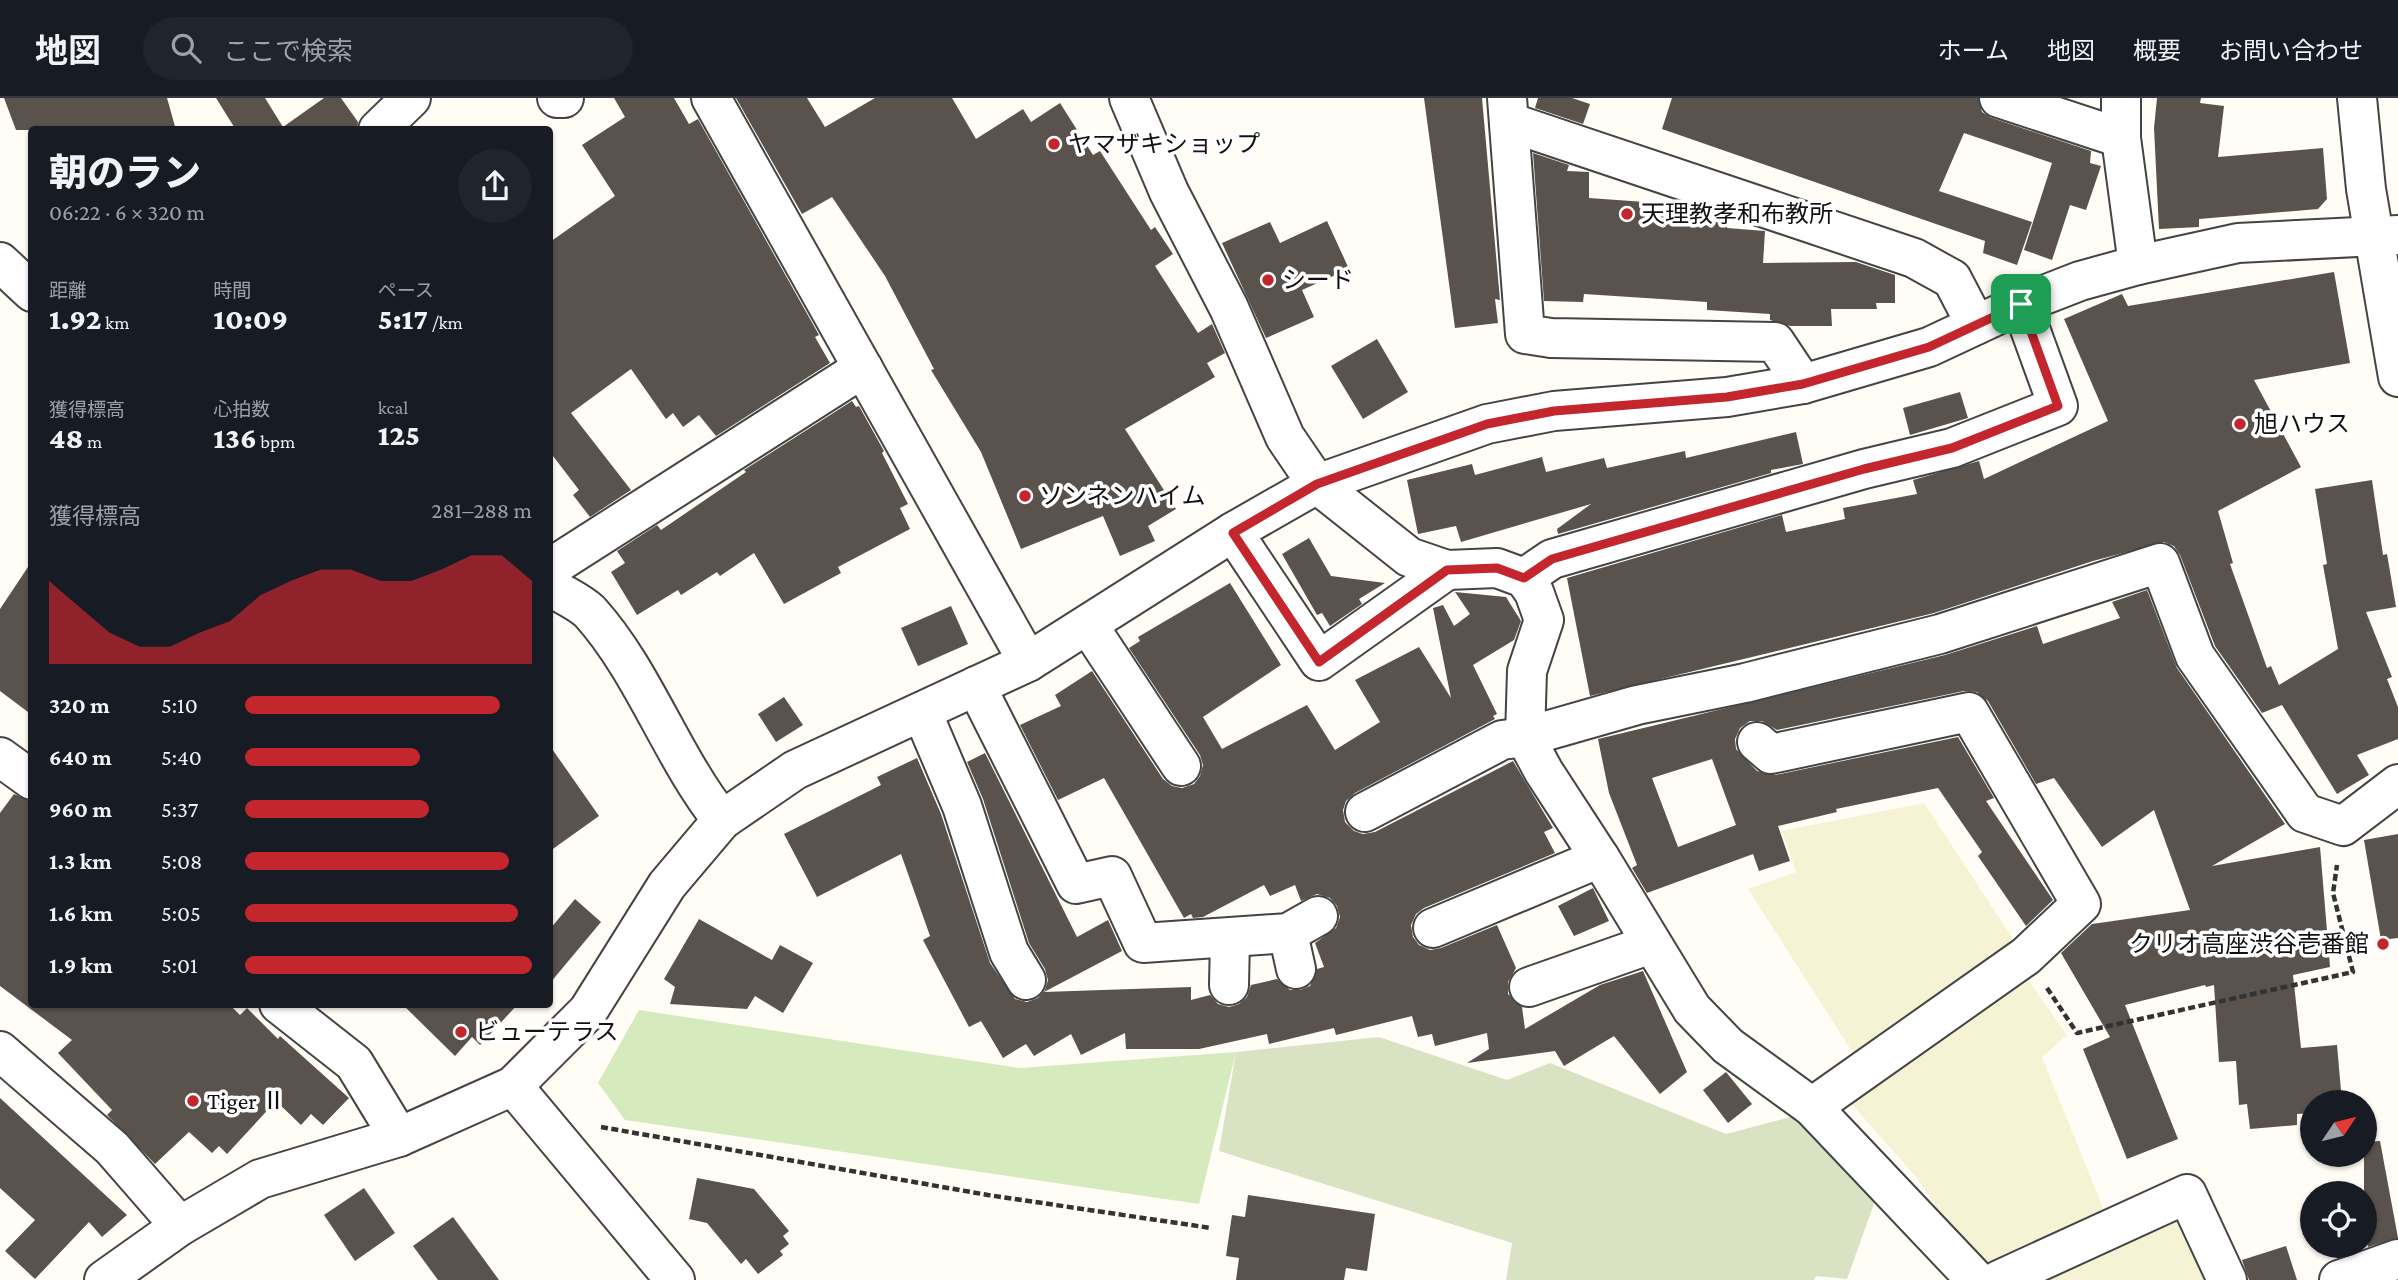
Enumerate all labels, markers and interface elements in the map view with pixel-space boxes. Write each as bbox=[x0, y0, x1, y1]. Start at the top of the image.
search box bbox=[143, 17, 633, 80]
icon: search bbox=[167, 29, 205, 67]
text: 地図 bbox=[35, 32, 101, 69]
text: ここで検索 bbox=[223, 37, 353, 66]
text: ホーム bbox=[1938, 37, 2009, 64]
text: 地図 bbox=[2047, 37, 2095, 64]
text: 概要 bbox=[2133, 37, 2181, 64]
text: お問い合わせ bbox=[2219, 37, 2363, 64]
place label: ヤマザキショップ bbox=[1068, 130, 1260, 157]
marker: ヤマザキショップ bbox=[1046, 136, 1062, 152]
button: share bbox=[458, 149, 532, 223]
text: 朝のラン bbox=[49, 152, 201, 194]
text: 06:22 · 6 × 320 m bbox=[49, 199, 205, 225]
place label: 天理教孝和布教所 bbox=[1641, 200, 1833, 227]
marker: 天理教孝和布教所 bbox=[1619, 206, 1635, 222]
place label: シード bbox=[1282, 266, 1354, 293]
marker: シード bbox=[1260, 272, 1276, 288]
pin bbox=[1991, 274, 2051, 334]
text: 距離 bbox=[49, 280, 87, 301]
text: 時間 bbox=[213, 280, 251, 301]
text: ペース bbox=[378, 280, 434, 301]
icon: arrive bbox=[2002, 285, 2040, 323]
text: 1.92 bbox=[49, 302, 102, 335]
text: 10:09 bbox=[213, 302, 288, 335]
text: 5:17 bbox=[378, 302, 428, 335]
text: km bbox=[102, 312, 129, 333]
text: /km bbox=[428, 312, 463, 333]
text: kcal bbox=[378, 397, 408, 418]
text: 獲得標高 bbox=[49, 399, 125, 420]
text: 心拍数 bbox=[213, 399, 270, 420]
place label: 旭ハウス bbox=[2254, 410, 2350, 437]
marker: 旭ハウス bbox=[2232, 416, 2248, 432]
text: 125 bbox=[378, 418, 420, 451]
text: 48 bbox=[49, 421, 84, 454]
text: 136 bbox=[213, 421, 257, 454]
text: m bbox=[84, 431, 102, 452]
text: bpm bbox=[257, 431, 295, 452]
place label: ソンネンハイム bbox=[1039, 482, 1206, 509]
marker: ソンネンハイム bbox=[1017, 488, 1033, 504]
text: 281–288 m bbox=[431, 497, 532, 523]
text: 獲得標高 bbox=[49, 503, 141, 529]
text: 320 m bbox=[49, 692, 110, 718]
text: 5:10 bbox=[161, 692, 198, 718]
text: 640 m bbox=[49, 744, 112, 770]
text: 5:40 bbox=[161, 744, 202, 770]
text: 960 m bbox=[49, 796, 112, 822]
text: 5:37 bbox=[161, 796, 198, 822]
text: 1.3 km bbox=[49, 848, 112, 874]
text: 5:08 bbox=[161, 848, 203, 874]
text: 1.6 km bbox=[49, 900, 113, 926]
text: 5:05 bbox=[161, 900, 201, 926]
place label: クリオ高座渋谷壱番館 bbox=[2129, 930, 2369, 957]
marker: クリオ高座渋谷壱番館 bbox=[2375, 936, 2391, 952]
text: 1.9 km bbox=[49, 952, 113, 978]
text: 5:01 bbox=[161, 952, 198, 978]
place label: ビューテラス bbox=[475, 1018, 619, 1045]
marker: ビューテラス bbox=[453, 1024, 469, 1040]
place label: Tiger Ⅱ bbox=[207, 1087, 285, 1114]
north arrow bbox=[2300, 1090, 2376, 1167]
map controls bbox=[2300, 1090, 2377, 1258]
marker: Tiger Ⅱ bbox=[185, 1093, 201, 1109]
button: locate bbox=[2300, 1181, 2377, 1258]

